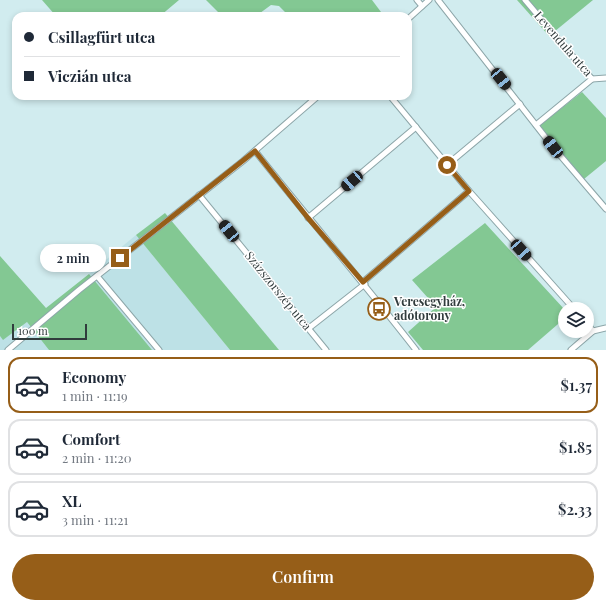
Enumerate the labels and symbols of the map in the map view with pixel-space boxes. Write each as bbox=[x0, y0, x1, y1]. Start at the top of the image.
street label: Levendula utca bbox=[531, 7, 596, 79]
car bbox=[489, 66, 513, 92]
car bbox=[541, 134, 565, 160]
route start bbox=[438, 156, 456, 174]
car bbox=[339, 169, 365, 193]
car bbox=[217, 218, 241, 244]
car bbox=[509, 237, 533, 263]
callout: 2 min bbox=[40, 244, 106, 272]
street label: Százszorszép utca bbox=[242, 248, 316, 333]
route end bbox=[111, 249, 129, 267]
place label: Veresegyház, adótorony bbox=[393, 293, 465, 323]
bus stop icon: Veresegyház, adótorony bbox=[366, 296, 392, 322]
scale bar bbox=[12, 322, 87, 341]

